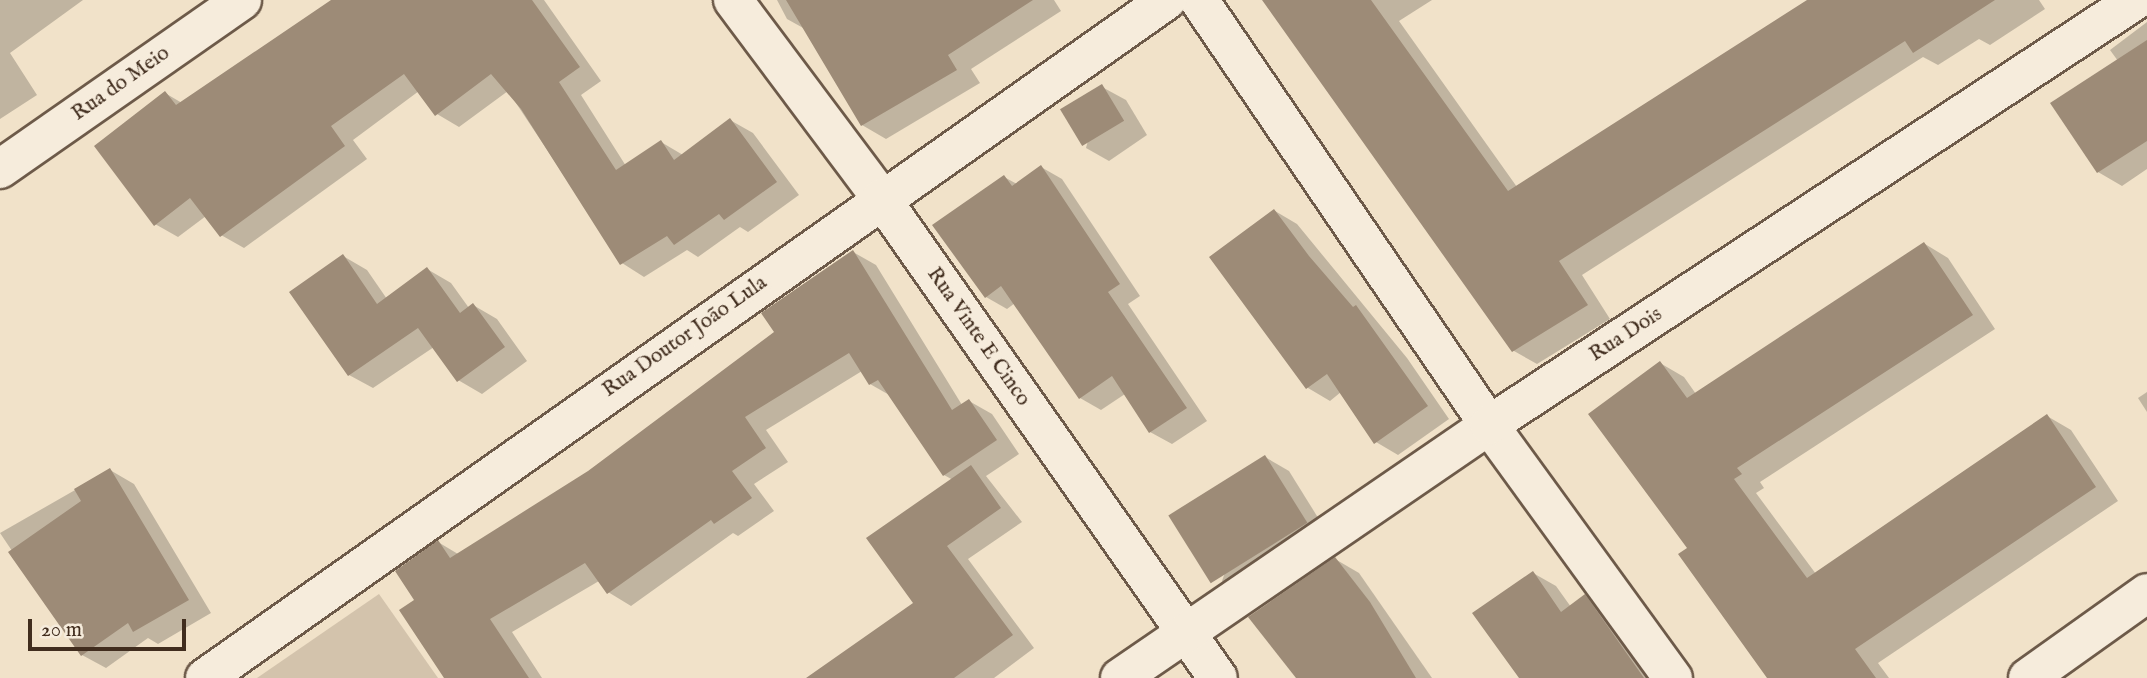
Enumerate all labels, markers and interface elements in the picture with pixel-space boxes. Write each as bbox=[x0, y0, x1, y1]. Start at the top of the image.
street label: Rua do Meio bbox=[67, 41, 175, 127]
street label: Rua Vinte E Cinco bbox=[921, 263, 1035, 411]
street label: Rua Doutor João Lula bbox=[598, 271, 772, 403]
street label: Rua Dois bbox=[1585, 302, 1667, 368]
scale bar bbox=[32, 604, 189, 648]
text: 20 m bbox=[41, 617, 82, 644]

